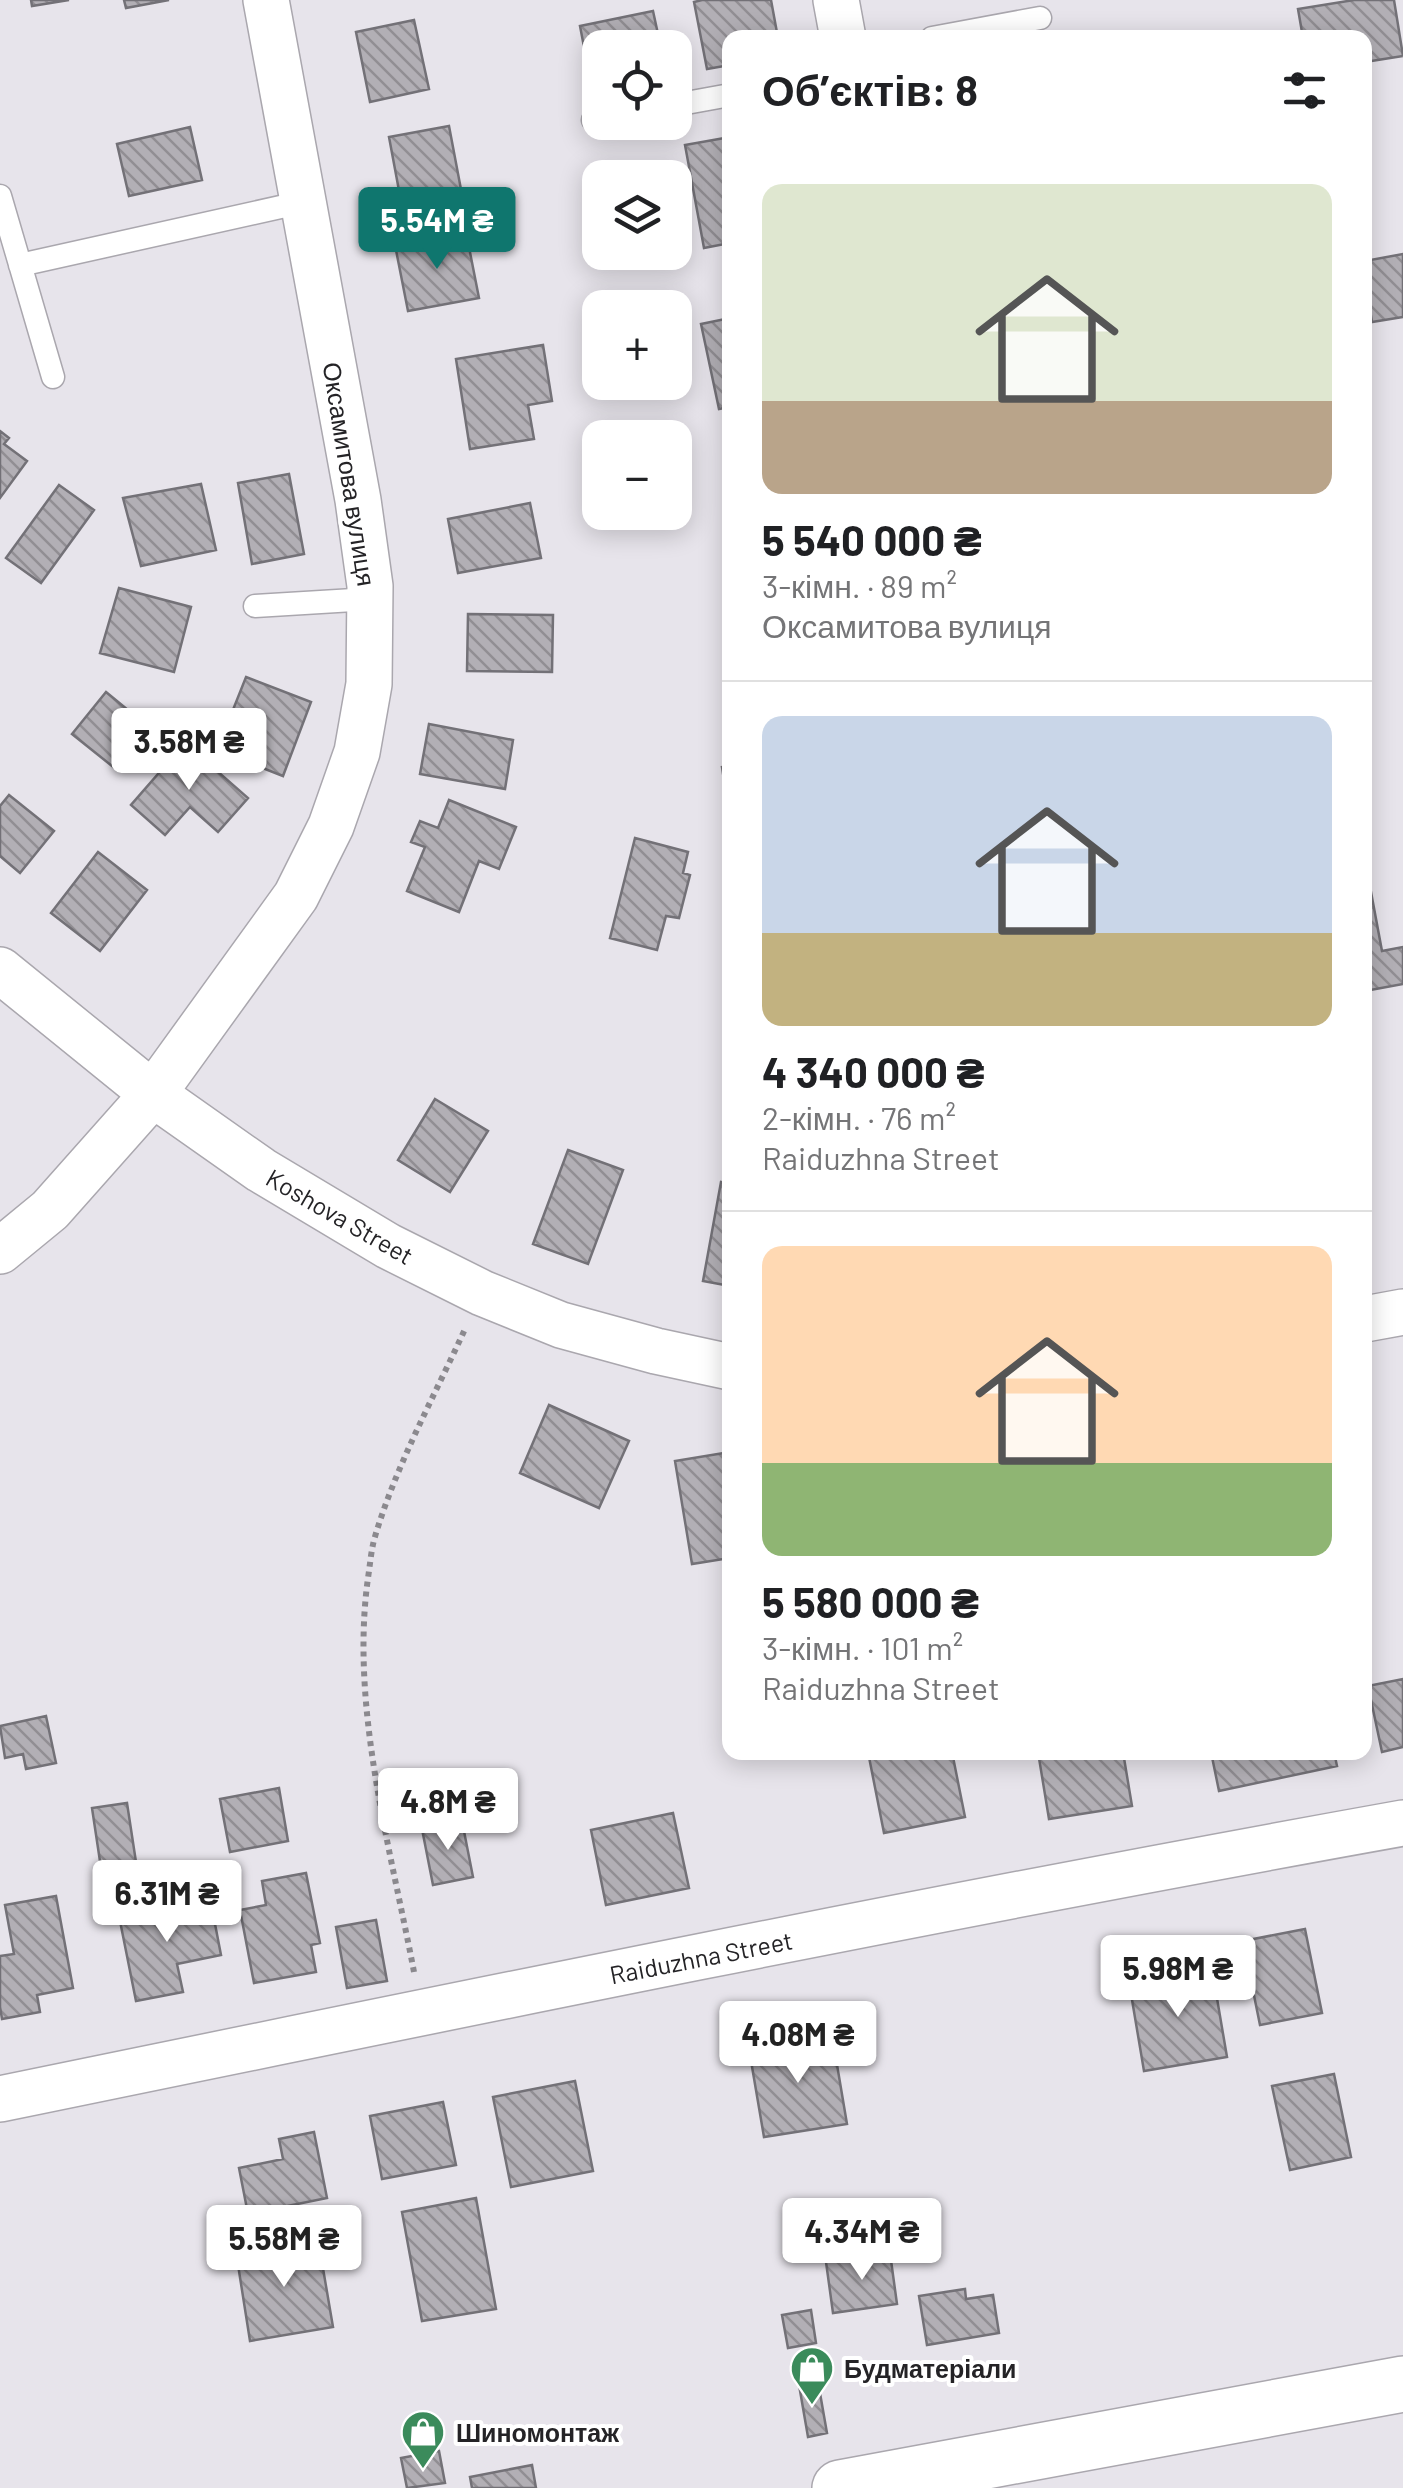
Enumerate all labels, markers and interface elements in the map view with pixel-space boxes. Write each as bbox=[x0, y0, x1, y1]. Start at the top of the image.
map controls bbox=[582, 30, 692, 530]
button: locate bbox=[582, 30, 692, 140]
icon: filters bbox=[1277, 63, 1332, 118]
text: Об’єктів: 8 bbox=[762, 64, 978, 114]
button: layers bbox=[582, 160, 692, 270]
pin: 5.54M ₴ bbox=[345, 187, 529, 272]
text: 5.54M ₴ bbox=[380, 200, 494, 238]
icon: home bbox=[957, 249, 1137, 429]
button: + bbox=[582, 290, 692, 400]
street label: Оксамитова вулиця bbox=[317, 360, 383, 588]
button: − bbox=[582, 420, 692, 530]
text: 5 540 000 ₴ bbox=[762, 514, 982, 564]
text: 3-кімн. · 89 m² bbox=[762, 566, 957, 604]
text: Оксамитова вулиця bbox=[762, 606, 1052, 644]
pin: 3.58M ₴ bbox=[97, 708, 281, 793]
text: 3.58M ₴ bbox=[133, 721, 245, 759]
icon: home bbox=[957, 781, 1137, 961]
text: 4 340 000 ₴ bbox=[762, 1046, 984, 1096]
text: 2-кімн. · 76 m² bbox=[762, 1098, 956, 1136]
text: Raiduzhna Street bbox=[762, 1138, 1000, 1176]
street label: Koshova Street bbox=[261, 1162, 419, 1270]
icon: home bbox=[957, 1311, 1137, 1491]
text: 5 580 000 ₴ bbox=[762, 1576, 979, 1626]
text: 3-кімн. · 101 m² bbox=[762, 1628, 963, 1666]
text: Raiduzhna Street bbox=[762, 1668, 1000, 1706]
pin: 4.8M ₴ bbox=[367, 1768, 529, 1853]
text: 4.8M ₴ bbox=[400, 1781, 496, 1819]
pin: 6.31M ₴ bbox=[75, 1860, 259, 1945]
text: 6.31M ₴ bbox=[115, 1873, 219, 1911]
street label: Raiduzhna Street bbox=[607, 1925, 795, 1989]
pin: 5.98M ₴ bbox=[1086, 1935, 1270, 2020]
text: 5.98M ₴ bbox=[1123, 1948, 1233, 1986]
pin: 4.08M ₴ bbox=[706, 2001, 890, 2086]
text: 4.08M ₴ bbox=[741, 2014, 855, 2052]
pin: 4.34M ₴ bbox=[770, 2198, 954, 2283]
pin: 5.58M ₴ bbox=[192, 2205, 376, 2290]
text: 4.34M ₴ bbox=[804, 2211, 920, 2249]
text: 5.58M ₴ bbox=[228, 2218, 340, 2256]
shop icon: Будматеріали bbox=[789, 2345, 835, 2406]
place label: Будматеріали bbox=[844, 2353, 1016, 2383]
shop icon: Шиномонтаж bbox=[400, 2409, 446, 2470]
place label: Шиномонтаж bbox=[456, 2417, 619, 2447]

